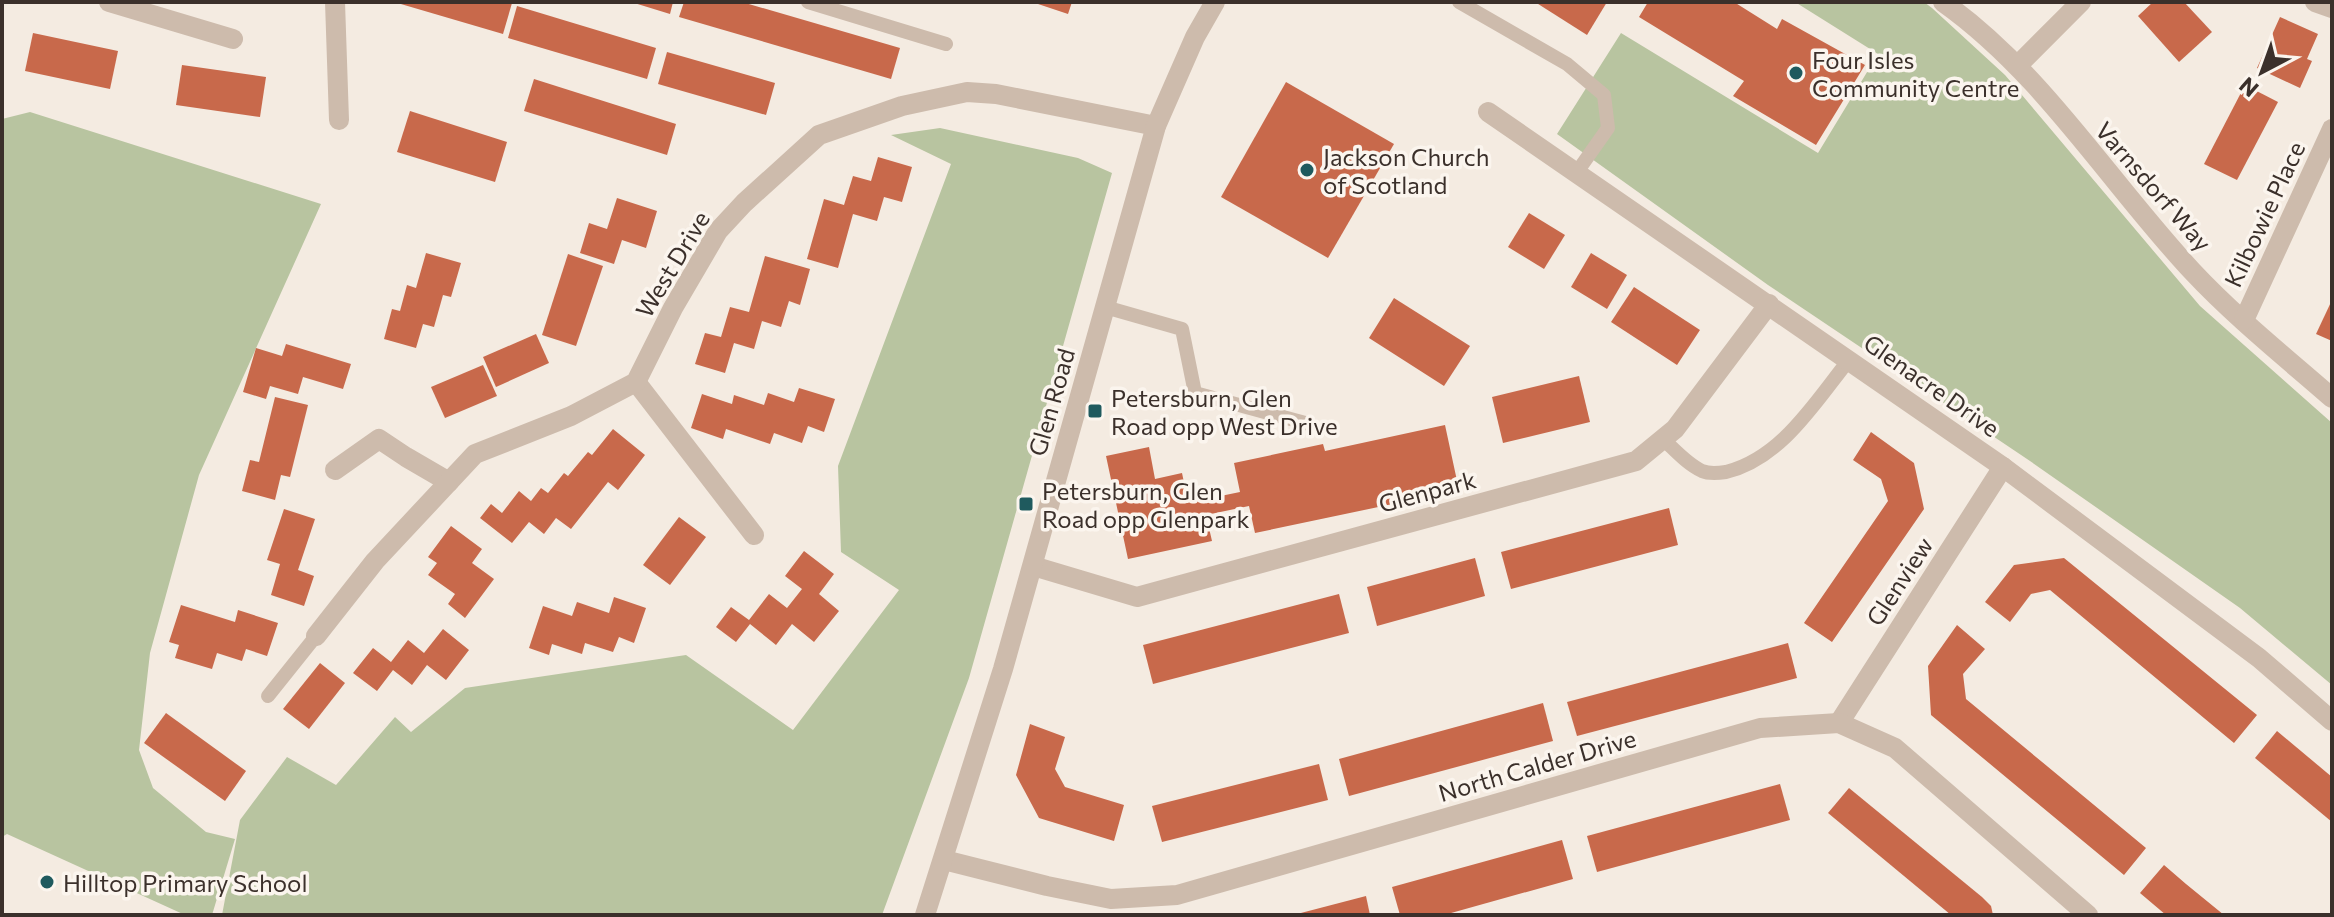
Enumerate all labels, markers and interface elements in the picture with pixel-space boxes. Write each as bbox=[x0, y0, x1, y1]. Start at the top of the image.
north arrow bbox=[2222, 32, 2302, 112]
place label: Four Isles Community Centre bbox=[1812, 45, 2019, 102]
marker: Four Isles Community Centre bbox=[1787, 64, 1805, 82]
text: N bbox=[2233, 72, 2264, 103]
street label: Varnsdorf Way bbox=[2090, 115, 2218, 257]
street label: Kilbowie Place bbox=[2218, 137, 2310, 291]
place label: Jackson Church of Scotland bbox=[1323, 142, 1489, 199]
marker: Jackson Church of Scotland bbox=[1298, 161, 1316, 179]
street label: West Drive bbox=[629, 206, 715, 322]
street label: Glenacre Drive bbox=[1859, 328, 2005, 442]
street label: Glen Road bbox=[1022, 345, 1080, 459]
place label: Petersburn, Glen Road opp West Drive bbox=[1111, 383, 1338, 440]
marker: Petersburn, Glen Road opp West Drive bbox=[1086, 402, 1104, 420]
street label: Glenpark bbox=[1375, 464, 1479, 518]
place label: Petersburn, Glen Road opp Glenpark bbox=[1042, 476, 1249, 533]
marker: Petersburn, Glen Road opp Glenpark bbox=[1017, 495, 1035, 513]
street label: Glenview bbox=[1860, 531, 1938, 631]
street label: North Calder Drive bbox=[1435, 723, 1639, 807]
place label: Hilltop Primary School bbox=[63, 868, 308, 897]
marker: Hilltop Primary School bbox=[38, 873, 56, 891]

